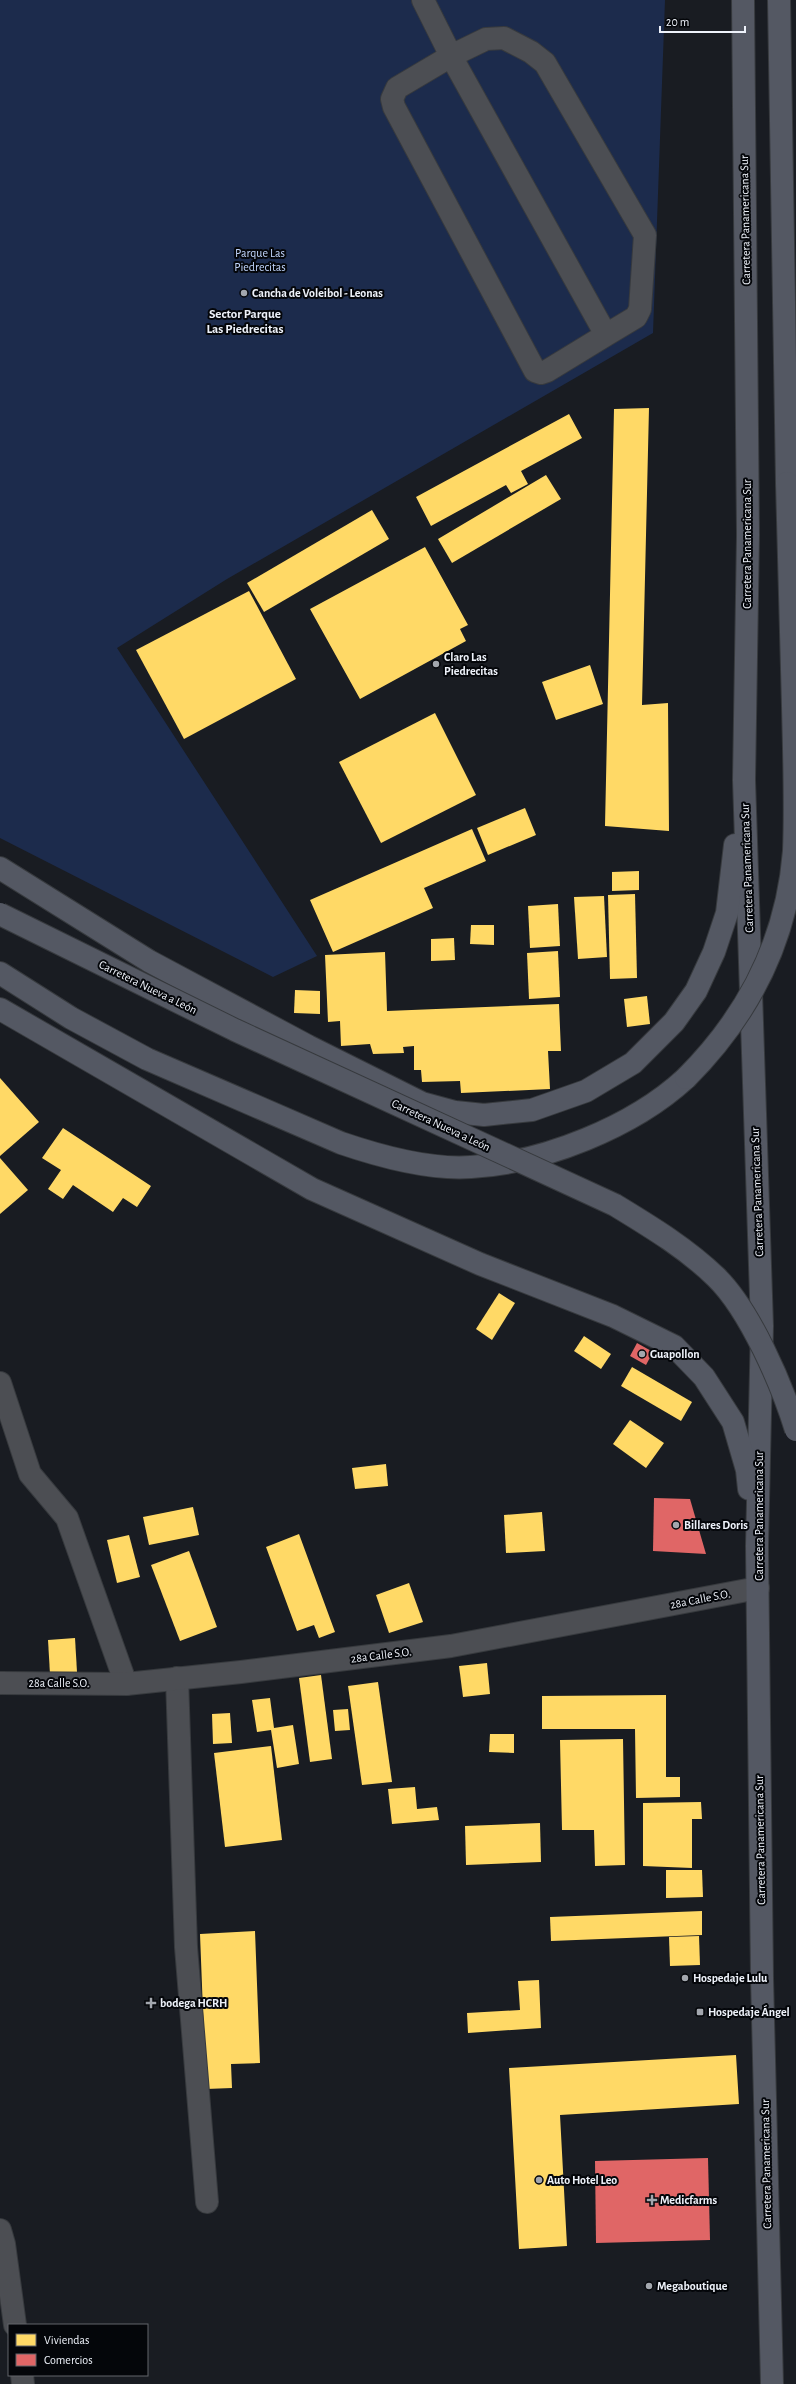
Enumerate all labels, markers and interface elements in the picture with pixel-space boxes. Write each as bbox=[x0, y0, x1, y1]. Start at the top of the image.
scale bar bbox=[660, 8, 745, 34]
text: 20 m bbox=[666, 16, 689, 28]
street label: Carretera Panamericana Sur bbox=[738, 155, 752, 285]
park label: Parque Las Piedrecitas bbox=[234, 247, 286, 273]
place label: Cancha de Voleibol - Leonas bbox=[252, 287, 383, 299]
marker: Cancha de Voleibol - Leonas bbox=[239, 288, 249, 298]
district label: Sector Parque Las Piedrecitas bbox=[206, 308, 284, 336]
street label: Carretera Panamericana Sur bbox=[741, 479, 753, 609]
place label: Claro Las Piedrecitas bbox=[444, 651, 498, 677]
marker: Claro Las Piedrecitas bbox=[431, 659, 441, 669]
street label: Carretera Panamericana Sur bbox=[739, 803, 755, 933]
street label: Carretera Nueva a León bbox=[97, 958, 199, 1016]
street label: Carretera Nueva a León bbox=[390, 1097, 492, 1153]
street label: Carretera Panamericana Sur bbox=[749, 1127, 765, 1257]
place label: Guapollon bbox=[650, 1348, 700, 1360]
marker: Guapollon bbox=[637, 1349, 647, 1359]
street label: Carretera Panamericana Sur bbox=[753, 1451, 765, 1581]
place label: Billares Doris bbox=[684, 1519, 748, 1531]
marker: Billares Doris bbox=[671, 1520, 681, 1530]
street label: 28a Calle S.O. bbox=[669, 1587, 731, 1611]
street label: 28a Calle S.O. bbox=[350, 1645, 412, 1665]
street label: 28a Calle S.O. bbox=[29, 1677, 89, 1689]
street label: Carretera Panamericana Sur bbox=[753, 1775, 767, 1905]
place label: Hospedaje Lulu bbox=[693, 1972, 768, 1985]
marker: Hospedaje Lulu bbox=[680, 1973, 690, 1983]
marker: bodega HCRH bbox=[145, 1997, 157, 2009]
place label: bodega HCRH bbox=[160, 1997, 227, 2009]
place label: Hospedaje Ángel bbox=[708, 2004, 790, 2019]
marker: Hospedaje Ángel bbox=[695, 2007, 705, 2017]
street label: Carretera Panamericana Sur bbox=[759, 2099, 773, 2229]
place label: Auto Hotel Leo bbox=[547, 2174, 617, 2186]
marker: Auto Hotel Leo bbox=[534, 2175, 544, 2185]
place label: Medicfarms bbox=[660, 2194, 718, 2206]
marker: Medicfarms bbox=[647, 2195, 657, 2205]
place label: Megaboutique bbox=[657, 2280, 728, 2292]
marker: Megaboutique bbox=[644, 2281, 654, 2291]
legend bbox=[8, 2324, 148, 2376]
text: Viviendas bbox=[44, 2334, 90, 2346]
text: Comercios bbox=[44, 2354, 93, 2366]

